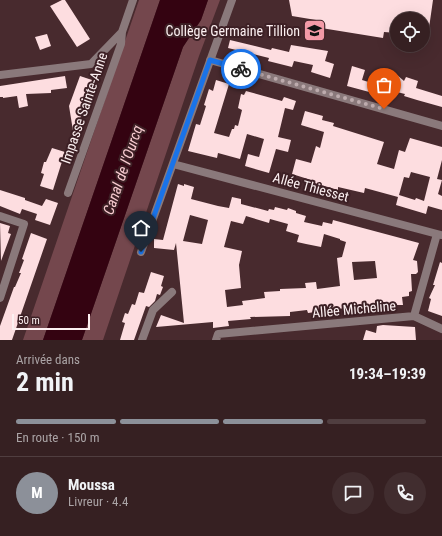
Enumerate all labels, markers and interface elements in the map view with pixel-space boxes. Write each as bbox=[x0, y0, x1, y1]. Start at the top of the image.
map controls bbox=[390, 12, 430, 52]
button: locate bbox=[390, 12, 430, 52]
school or university icon: Collège Germaine Tillion bbox=[302, 18, 328, 44]
place label: Collège Germaine Tillion bbox=[166, 23, 300, 39]
courier bbox=[221, 49, 261, 89]
street label: Impasse Sainte-Anne bbox=[57, 50, 111, 166]
icon: bike bbox=[230, 58, 252, 80]
pin bbox=[367, 68, 401, 109]
icon: bag bbox=[373, 74, 395, 96]
water label: Canal de l'Ourcq bbox=[99, 123, 147, 217]
street label: Allée Thiesset bbox=[271, 169, 351, 205]
pin bbox=[124, 211, 158, 252]
icon: home bbox=[130, 217, 152, 239]
street label: Allée Micheline bbox=[311, 297, 397, 321]
scale bar bbox=[12, 312, 90, 331]
text: 50 m bbox=[18, 314, 40, 327]
text: Arrivée dans bbox=[16, 352, 80, 367]
text: 19:34–19:39 bbox=[349, 365, 426, 383]
text: 2 min bbox=[16, 367, 74, 397]
text: En route · 150 m bbox=[16, 430, 99, 445]
button: chat bbox=[332, 472, 374, 514]
button: phone bbox=[384, 472, 426, 514]
text: Moussa bbox=[68, 476, 115, 494]
text: M bbox=[31, 484, 43, 502]
text: Livreur · 4.4 bbox=[68, 494, 128, 509]

